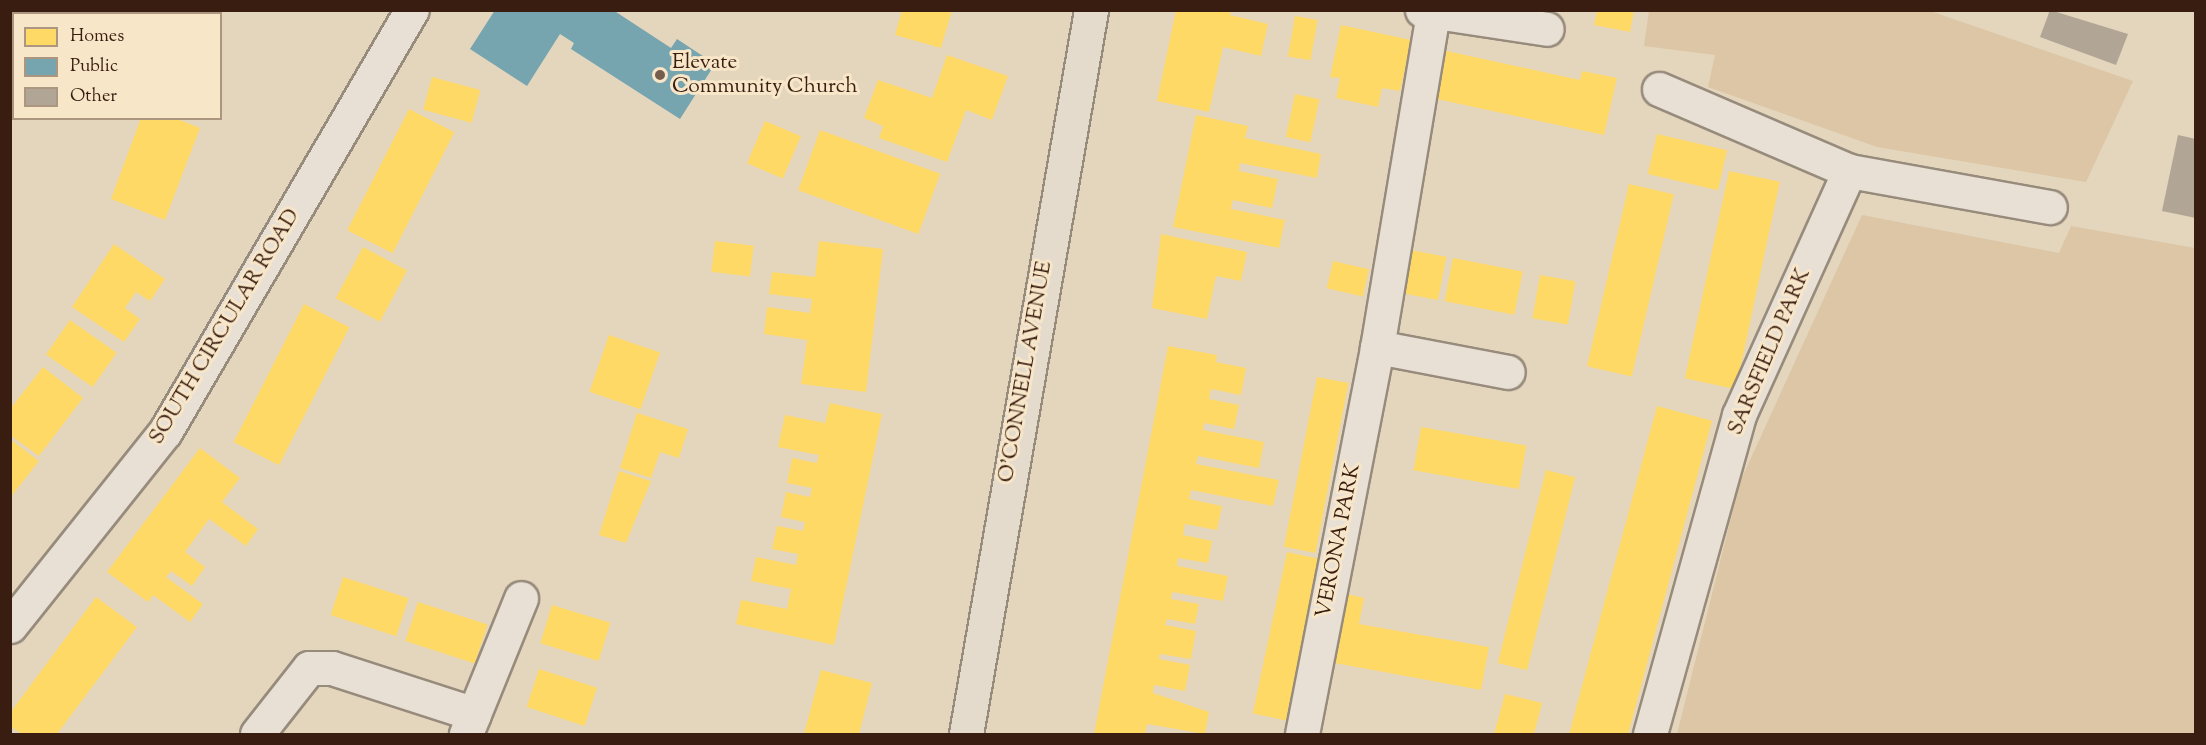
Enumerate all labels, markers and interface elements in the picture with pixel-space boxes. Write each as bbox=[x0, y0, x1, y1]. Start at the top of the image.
legend bbox=[12, 12, 222, 120]
text: Homes bbox=[70, 24, 124, 50]
place label: Elevate Community Church bbox=[672, 50, 858, 100]
text: Public bbox=[70, 54, 118, 80]
marker: Elevate Community Church bbox=[653, 68, 667, 82]
text: Other bbox=[70, 84, 117, 110]
street label: SOUTH CIRCULAR ROAD bbox=[145, 205, 305, 449]
street label: O'CONNELL AVENUE bbox=[994, 259, 1058, 485]
street label: SARSFIELD PARK bbox=[1724, 265, 1816, 439]
street label: VERONA PARK bbox=[1312, 462, 1366, 620]

